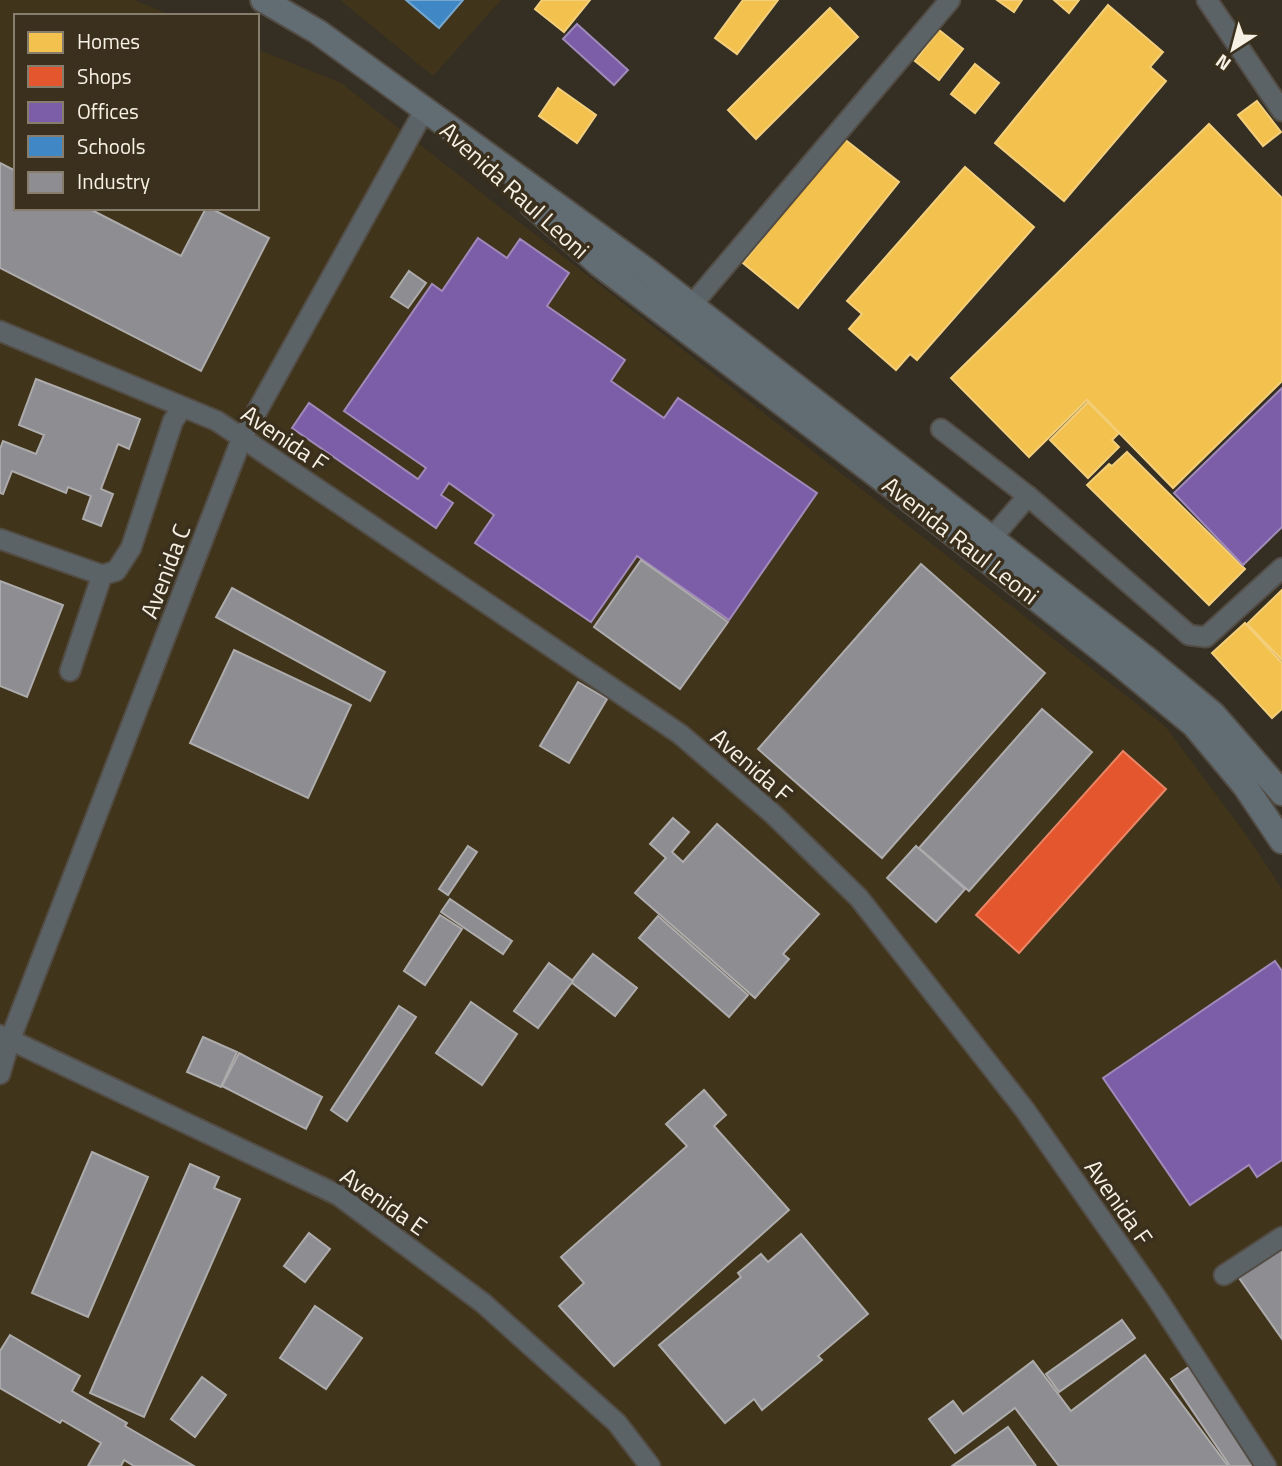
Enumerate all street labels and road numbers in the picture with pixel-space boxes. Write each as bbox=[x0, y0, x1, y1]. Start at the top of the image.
street label: Avenida Raul Leoni bbox=[432, 113, 598, 267]
street label: Avenida F bbox=[234, 396, 336, 480]
street label: Avenida Raul Leoni bbox=[875, 467, 1047, 613]
street label: Avenida C bbox=[131, 519, 199, 623]
street label: Avenida F bbox=[703, 719, 801, 811]
street label: Avenida F bbox=[1076, 1151, 1162, 1253]
street label: Avenida E bbox=[333, 1158, 435, 1244]

